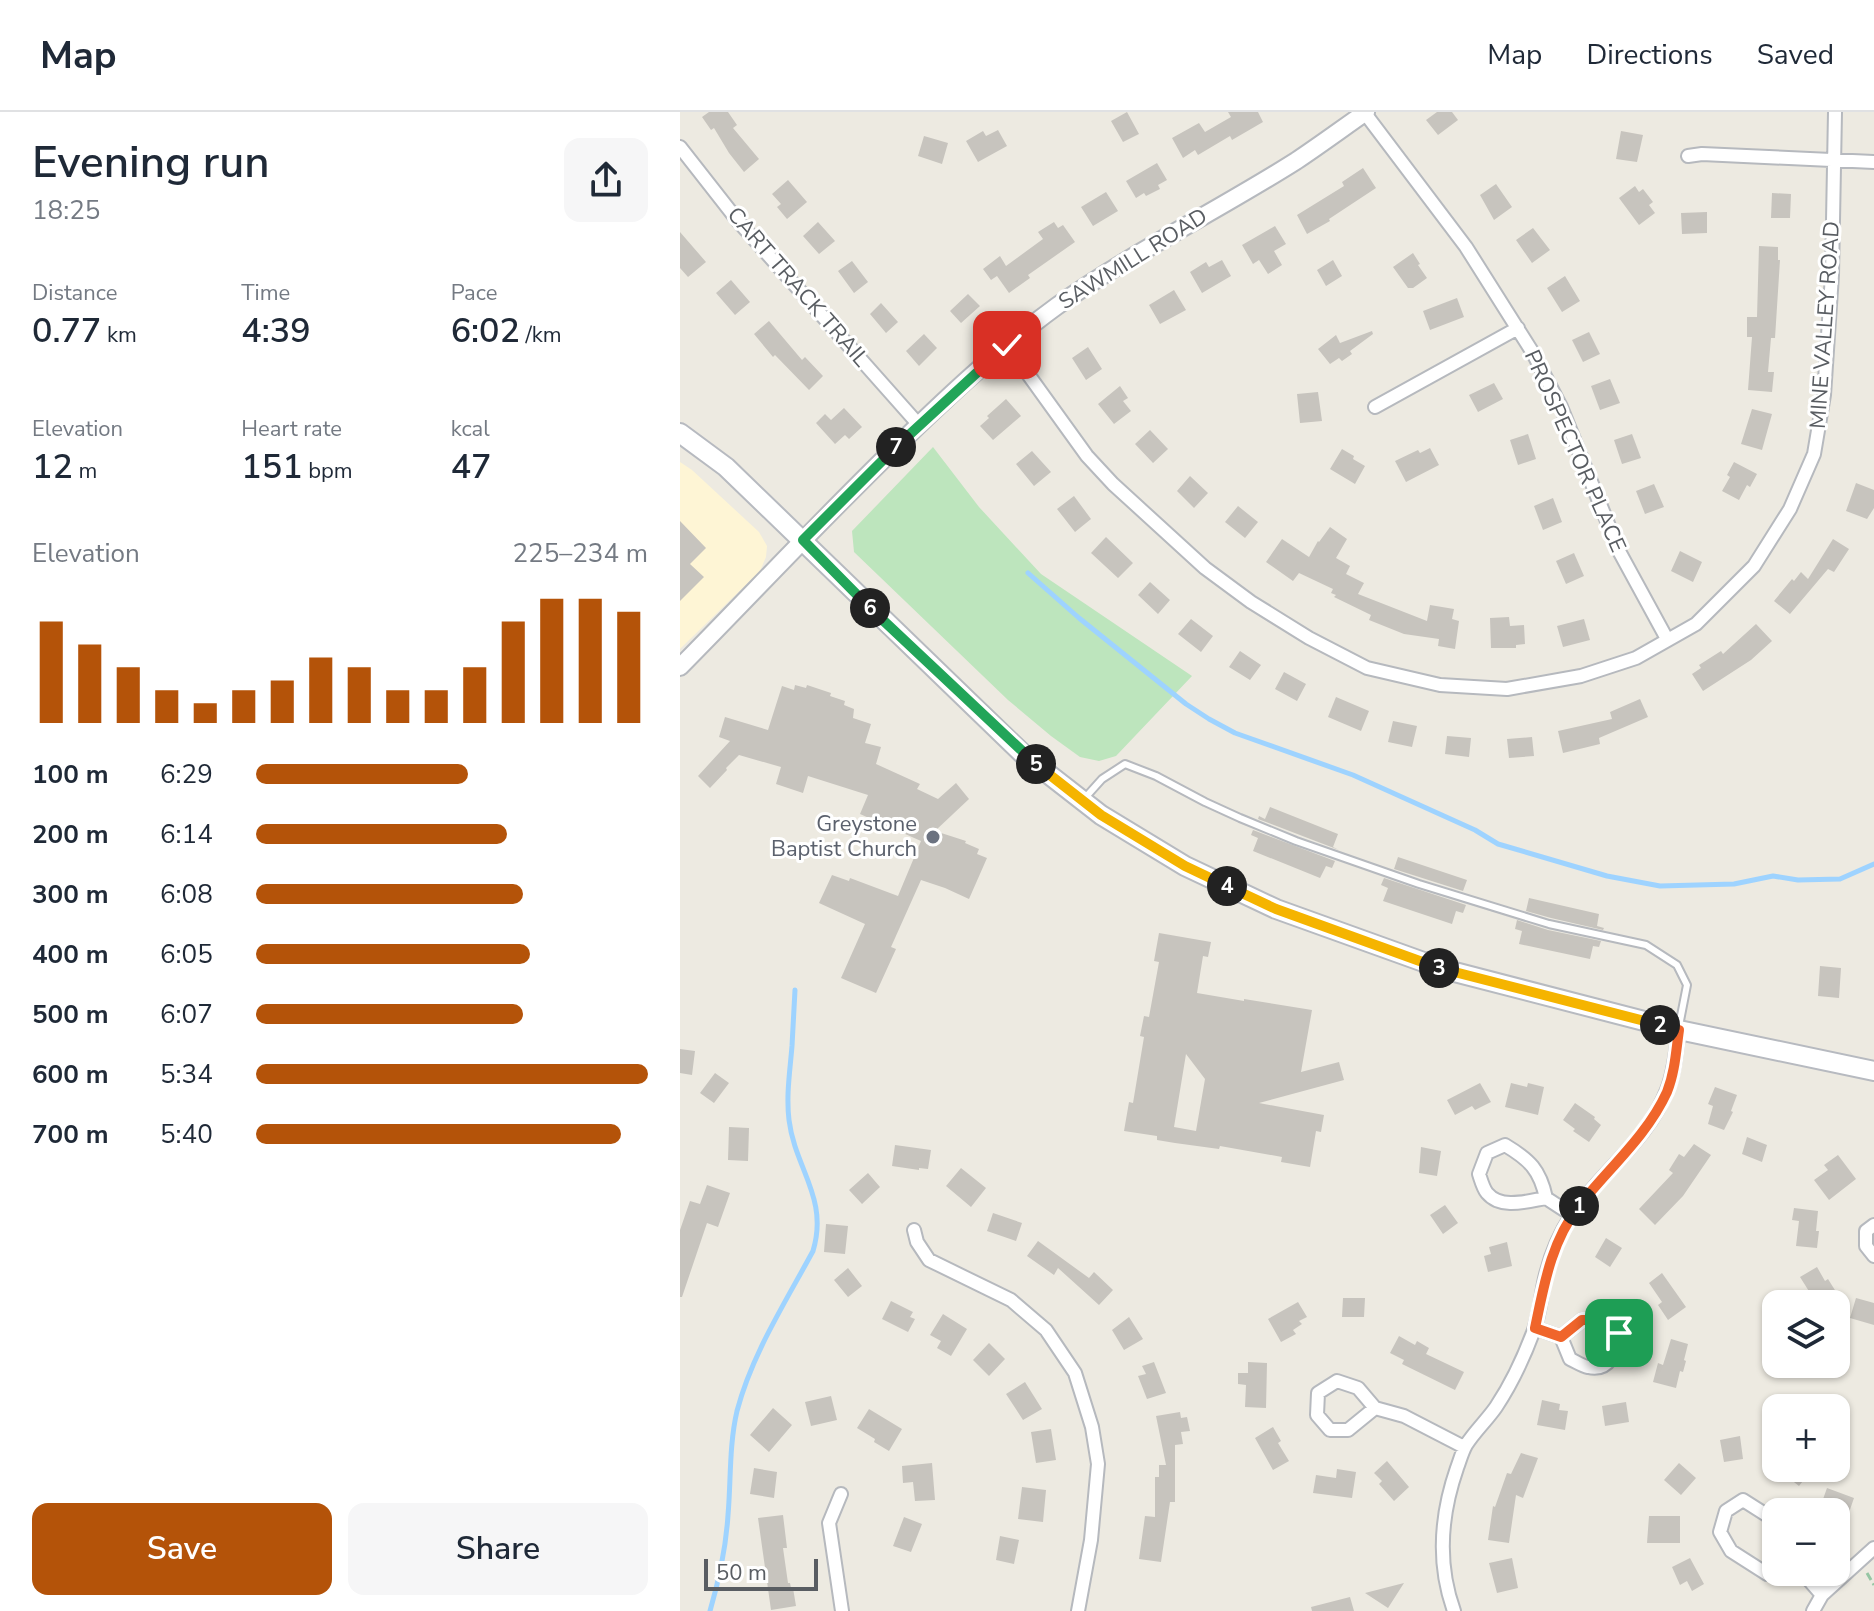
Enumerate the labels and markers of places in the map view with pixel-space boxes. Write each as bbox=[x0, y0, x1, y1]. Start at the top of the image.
pin bbox=[973, 311, 1041, 379]
pin: 7 bbox=[876, 427, 916, 467]
pin: 6 bbox=[850, 588, 890, 628]
pin: 5 bbox=[1016, 744, 1056, 784]
place label: Greystone Baptist Church bbox=[771, 809, 917, 864]
marker: Greystone Baptist Church bbox=[924, 828, 942, 846]
pin: 4 bbox=[1207, 866, 1247, 906]
pin: 3 bbox=[1419, 948, 1459, 988]
pin: 2 bbox=[1640, 1005, 1680, 1045]
pin: 1 bbox=[1559, 1186, 1599, 1226]
pin bbox=[1585, 1299, 1653, 1367]

